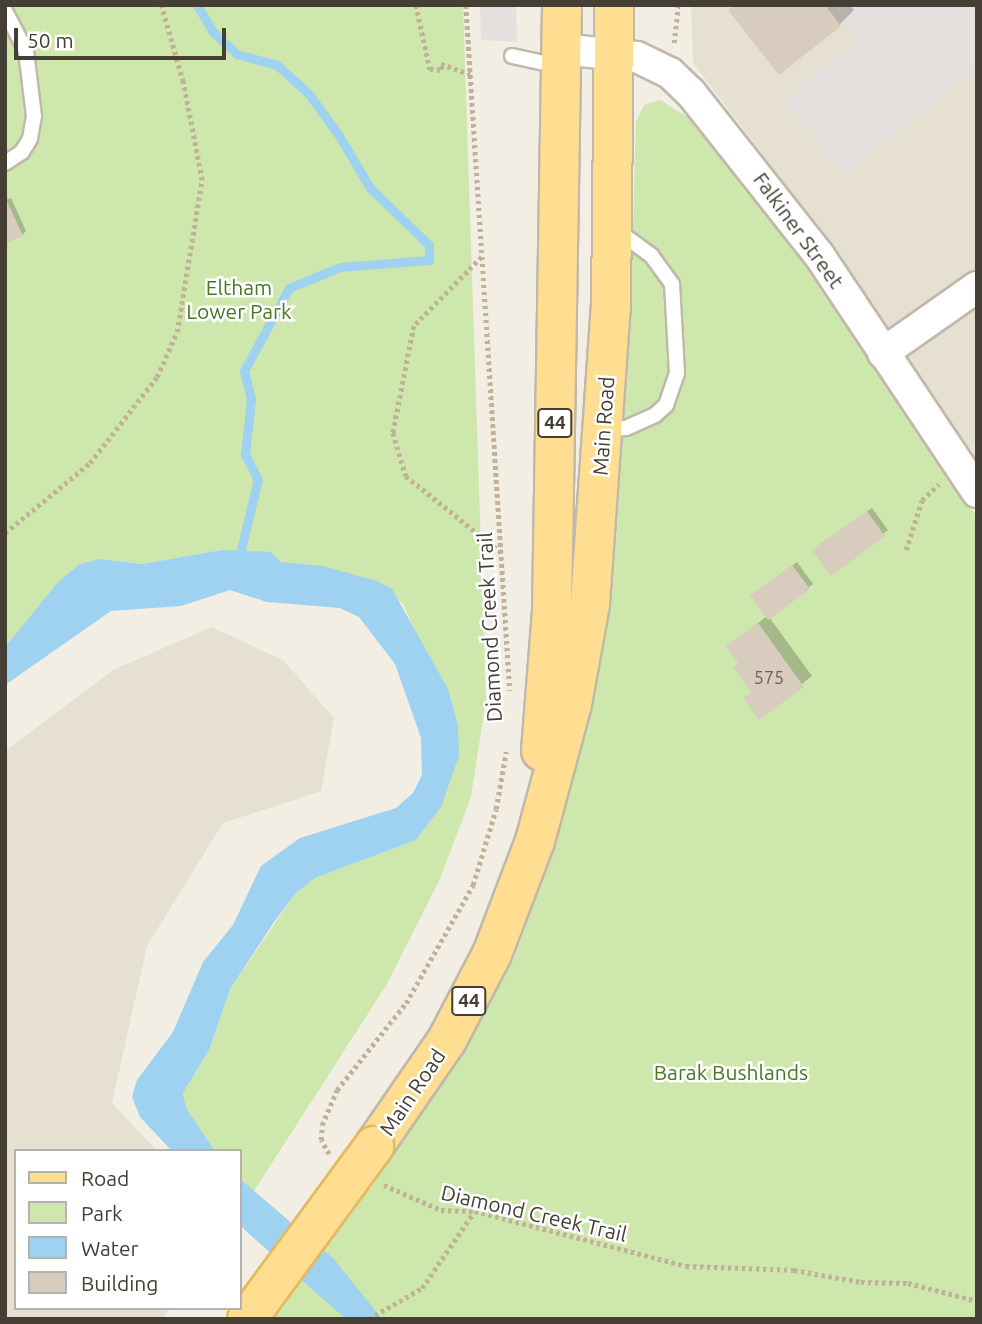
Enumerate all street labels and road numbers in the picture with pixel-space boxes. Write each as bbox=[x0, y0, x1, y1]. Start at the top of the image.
street label: Falkiner Street bbox=[748, 167, 850, 293]
street label: Main Road bbox=[587, 376, 619, 476]
road number: 44 bbox=[536, 408, 574, 438]
street label: Diamond Creek Trail bbox=[471, 532, 507, 722]
road number: 44 bbox=[450, 986, 488, 1016]
street label: Main Road bbox=[374, 1044, 450, 1140]
street label: Diamond Creek Trail bbox=[439, 1179, 629, 1247]

